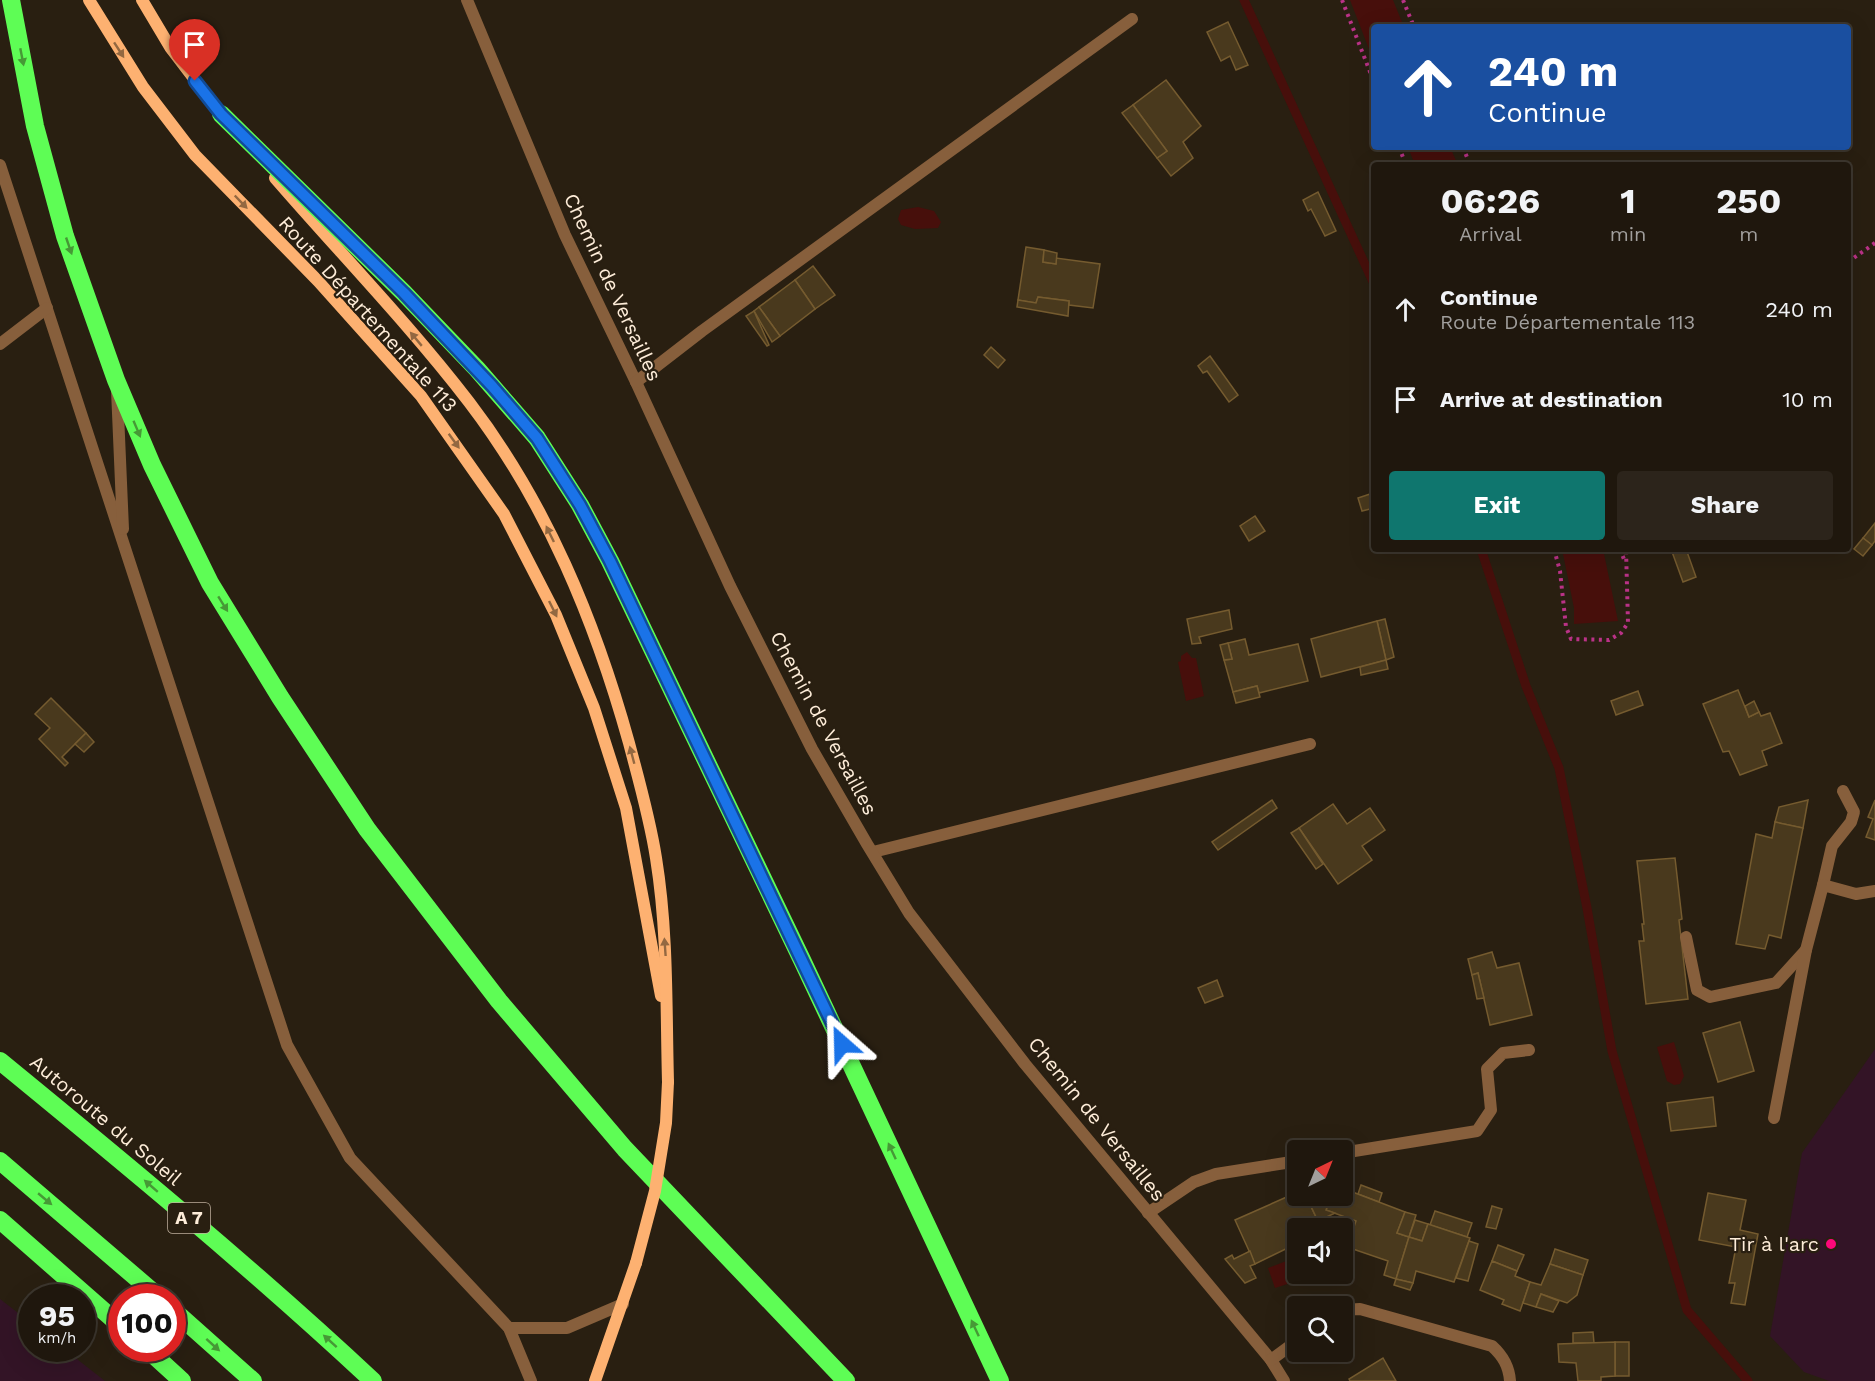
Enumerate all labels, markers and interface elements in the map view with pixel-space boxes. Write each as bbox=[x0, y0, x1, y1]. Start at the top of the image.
pin bbox=[169, 19, 220, 81]
icon: arrive bbox=[178, 28, 211, 61]
one-way arrow bbox=[113, 42, 124, 58]
text: 240 m bbox=[1488, 47, 1618, 96]
one-way arrow bbox=[18, 48, 27, 67]
icon: ahead bbox=[1389, 48, 1467, 126]
text: Continue bbox=[1488, 97, 1607, 129]
text: 06:26 bbox=[1440, 180, 1540, 222]
text: 1 bbox=[1620, 180, 1636, 222]
text: 250 bbox=[1716, 180, 1782, 222]
street label: Chemin de Versailles bbox=[559, 189, 667, 385]
one-way arrow bbox=[233, 194, 247, 208]
street label: Route Départementale 113 bbox=[274, 211, 462, 417]
text: Arrival bbox=[1459, 222, 1522, 246]
text: min bbox=[1610, 222, 1646, 246]
text: m bbox=[1739, 222, 1758, 246]
one-way arrow bbox=[65, 238, 75, 256]
text: Continue bbox=[1440, 285, 1538, 310]
icon: ahead bbox=[1389, 293, 1422, 326]
text: 240 m bbox=[1765, 297, 1833, 322]
text: Route Départementale 113 bbox=[1440, 310, 1695, 334]
one-way arrow bbox=[410, 331, 423, 347]
icon: arrive bbox=[1389, 383, 1422, 416]
text: Arrive at destination bbox=[1440, 387, 1663, 412]
text: 10 m bbox=[1782, 387, 1833, 412]
one-way arrow bbox=[133, 420, 142, 438]
one-way arrow bbox=[448, 433, 460, 449]
button: Exit bbox=[1389, 471, 1605, 540]
button: Share bbox=[1617, 471, 1833, 540]
one-way arrow bbox=[546, 525, 555, 542]
one-way arrow bbox=[218, 596, 229, 612]
one-way arrow bbox=[548, 600, 557, 617]
street label: Chemin de Versailles bbox=[765, 627, 883, 819]
one-way arrow bbox=[627, 746, 636, 764]
one-way arrow bbox=[660, 938, 670, 957]
position arrow bbox=[810, 1012, 874, 1076]
street label: Chemin de Versailles bbox=[1023, 1032, 1171, 1206]
street label: Autoroute du Soleil bbox=[25, 1050, 187, 1190]
north arrow bbox=[1287, 1140, 1353, 1206]
map controls bbox=[1287, 1140, 1353, 1362]
one-way arrow bbox=[887, 1142, 897, 1160]
one-way arrow bbox=[144, 1180, 159, 1193]
one-way arrow bbox=[37, 1192, 52, 1205]
road number: A 7 bbox=[168, 1203, 210, 1233]
button: sound bbox=[1287, 1218, 1353, 1284]
place label: Tir à l'arc bbox=[1729, 1232, 1819, 1256]
marker: Tir à l'arc bbox=[1824, 1237, 1838, 1251]
speed limit sign: 100 bbox=[108, 1284, 186, 1362]
button: search bbox=[1287, 1296, 1353, 1362]
text: 95 bbox=[39, 1298, 75, 1333]
one-way arrow bbox=[970, 1320, 979, 1337]
text: km/h bbox=[38, 1329, 76, 1347]
one-way arrow bbox=[323, 1335, 338, 1348]
one-way arrow bbox=[205, 1338, 220, 1352]

